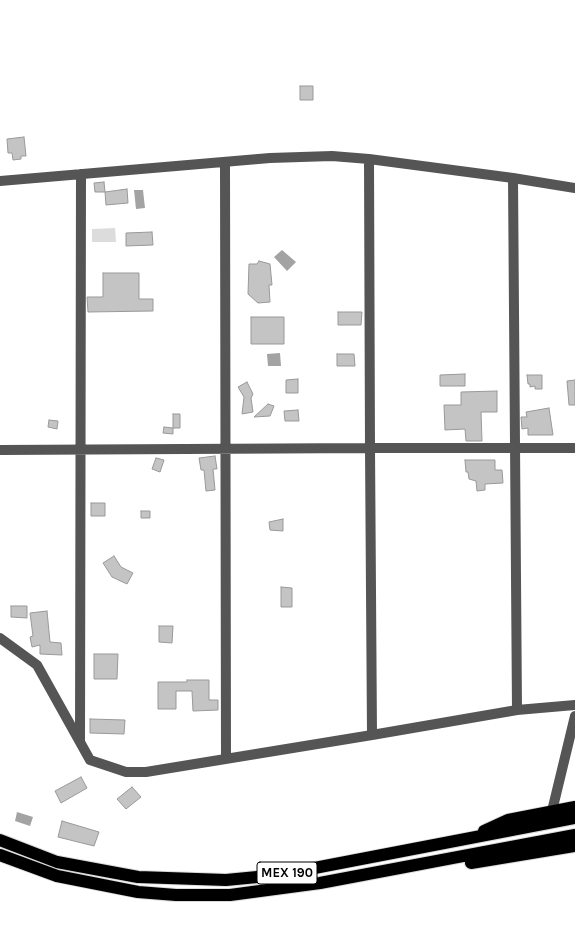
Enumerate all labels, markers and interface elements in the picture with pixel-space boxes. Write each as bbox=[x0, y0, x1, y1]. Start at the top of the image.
road number: MEX 190 bbox=[257, 862, 317, 884]

